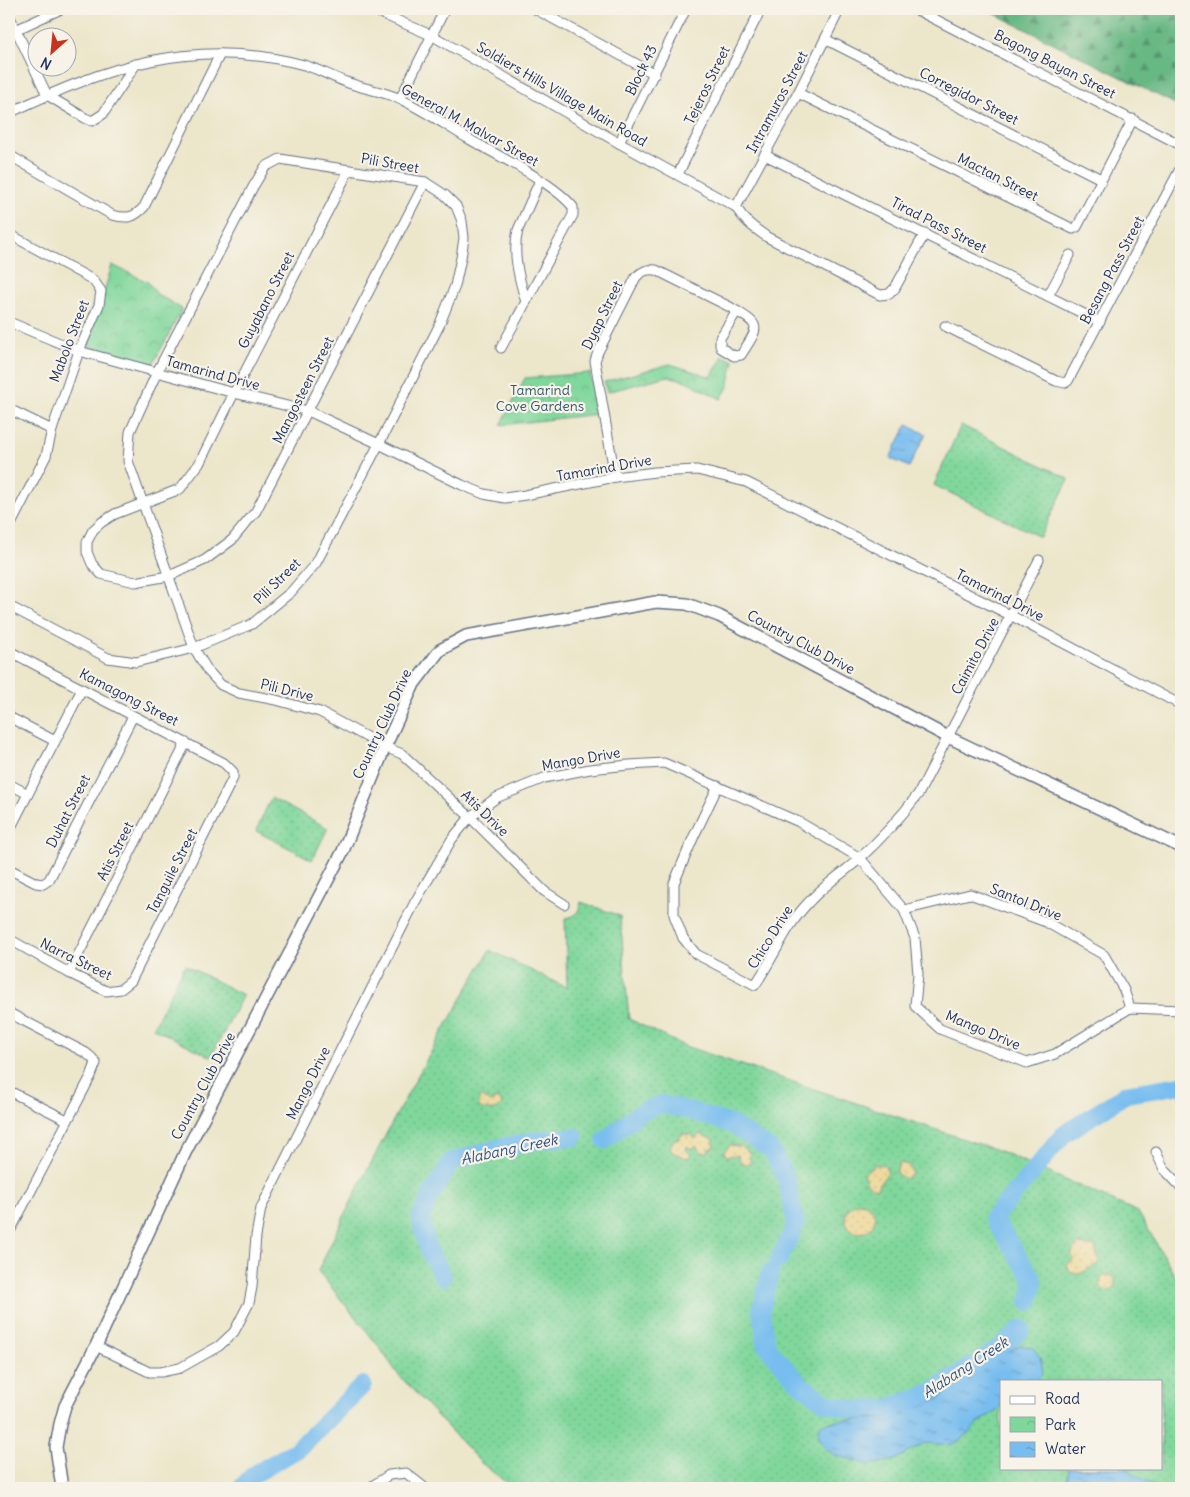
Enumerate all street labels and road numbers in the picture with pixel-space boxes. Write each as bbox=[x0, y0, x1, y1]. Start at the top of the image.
street label: Bagong Bayan Street bbox=[991, 26, 1119, 103]
street label: Soldiers Hills Village Main Road bbox=[474, 38, 650, 150]
street label: Block 43 bbox=[621, 42, 661, 98]
street label: Tejeros Street bbox=[680, 43, 734, 127]
street label: Intramuros Street bbox=[742, 48, 812, 156]
street label: Corregidor Street bbox=[916, 63, 1022, 129]
street label: General M. Malvar Street bbox=[398, 80, 542, 170]
street label: Pili Street bbox=[360, 149, 421, 177]
street label: Mactan Street bbox=[955, 149, 1041, 205]
street label: Tirad Pass Street bbox=[888, 193, 990, 257]
street label: Besang Pass Street bbox=[1076, 213, 1148, 327]
street label: Guyabano Street bbox=[234, 248, 298, 352]
street label: Dyap Street bbox=[578, 277, 627, 352]
street label: Mabolo Street bbox=[45, 297, 93, 385]
street label: Mangosteen Street bbox=[268, 333, 338, 447]
street label: Tamarind Drive bbox=[164, 352, 262, 394]
street label: Tamarind Drive bbox=[555, 451, 653, 485]
street label: Pili Street bbox=[250, 554, 304, 608]
street label: Tamarind Drive bbox=[953, 565, 1047, 625]
street label: Country Club Drive bbox=[744, 606, 858, 678]
street label: Caimito Drive bbox=[947, 614, 1003, 698]
street label: Kamagong Street bbox=[76, 664, 182, 730]
street label: Country Club Drive bbox=[349, 666, 415, 782]
street label: Pili Drive bbox=[258, 675, 316, 705]
street label: Mango Drive bbox=[540, 743, 622, 775]
street label: Duhat Street bbox=[42, 771, 94, 851]
street label: Atis Drive bbox=[457, 786, 513, 840]
street label: Atis Street bbox=[92, 818, 138, 884]
street label: Tanguile Street bbox=[143, 825, 201, 917]
street label: Santol Drive bbox=[987, 879, 1065, 925]
street label: Chico Drive bbox=[743, 902, 797, 972]
street label: Narra Street bbox=[37, 934, 115, 984]
street label: Mango Drive bbox=[943, 1006, 1023, 1054]
street label: Country Club Drive bbox=[167, 1029, 239, 1143]
street label: Mango Drive bbox=[282, 1044, 334, 1122]

